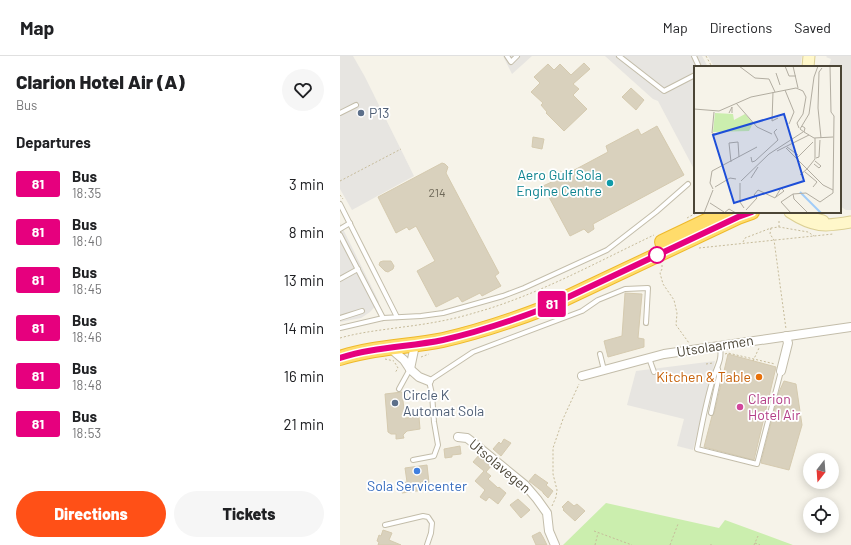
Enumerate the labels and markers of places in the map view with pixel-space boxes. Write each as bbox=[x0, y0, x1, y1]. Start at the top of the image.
place label: P13 bbox=[369, 104, 389, 121]
marker: P13 bbox=[356, 108, 366, 118]
place label: Aero Gulf Sola Engine Centre bbox=[516, 166, 602, 199]
marker: Aero Gulf Sola Engine Centre bbox=[605, 178, 615, 188]
unlabelled marker bbox=[648, 246, 666, 264]
place label: Kitchen & Table bbox=[656, 368, 751, 385]
marker: Kitchen & Table bbox=[754, 372, 764, 382]
place label: Circle K Automat Sola bbox=[403, 386, 484, 419]
place label: Clarion Hotel Air bbox=[748, 390, 800, 423]
marker: Circle K Automat Sola bbox=[390, 398, 400, 408]
marker: Clarion Hotel Air bbox=[735, 402, 745, 412]
marker: Sola Servicenter bbox=[412, 466, 422, 476]
place label: Sola Servicenter bbox=[367, 477, 467, 494]

